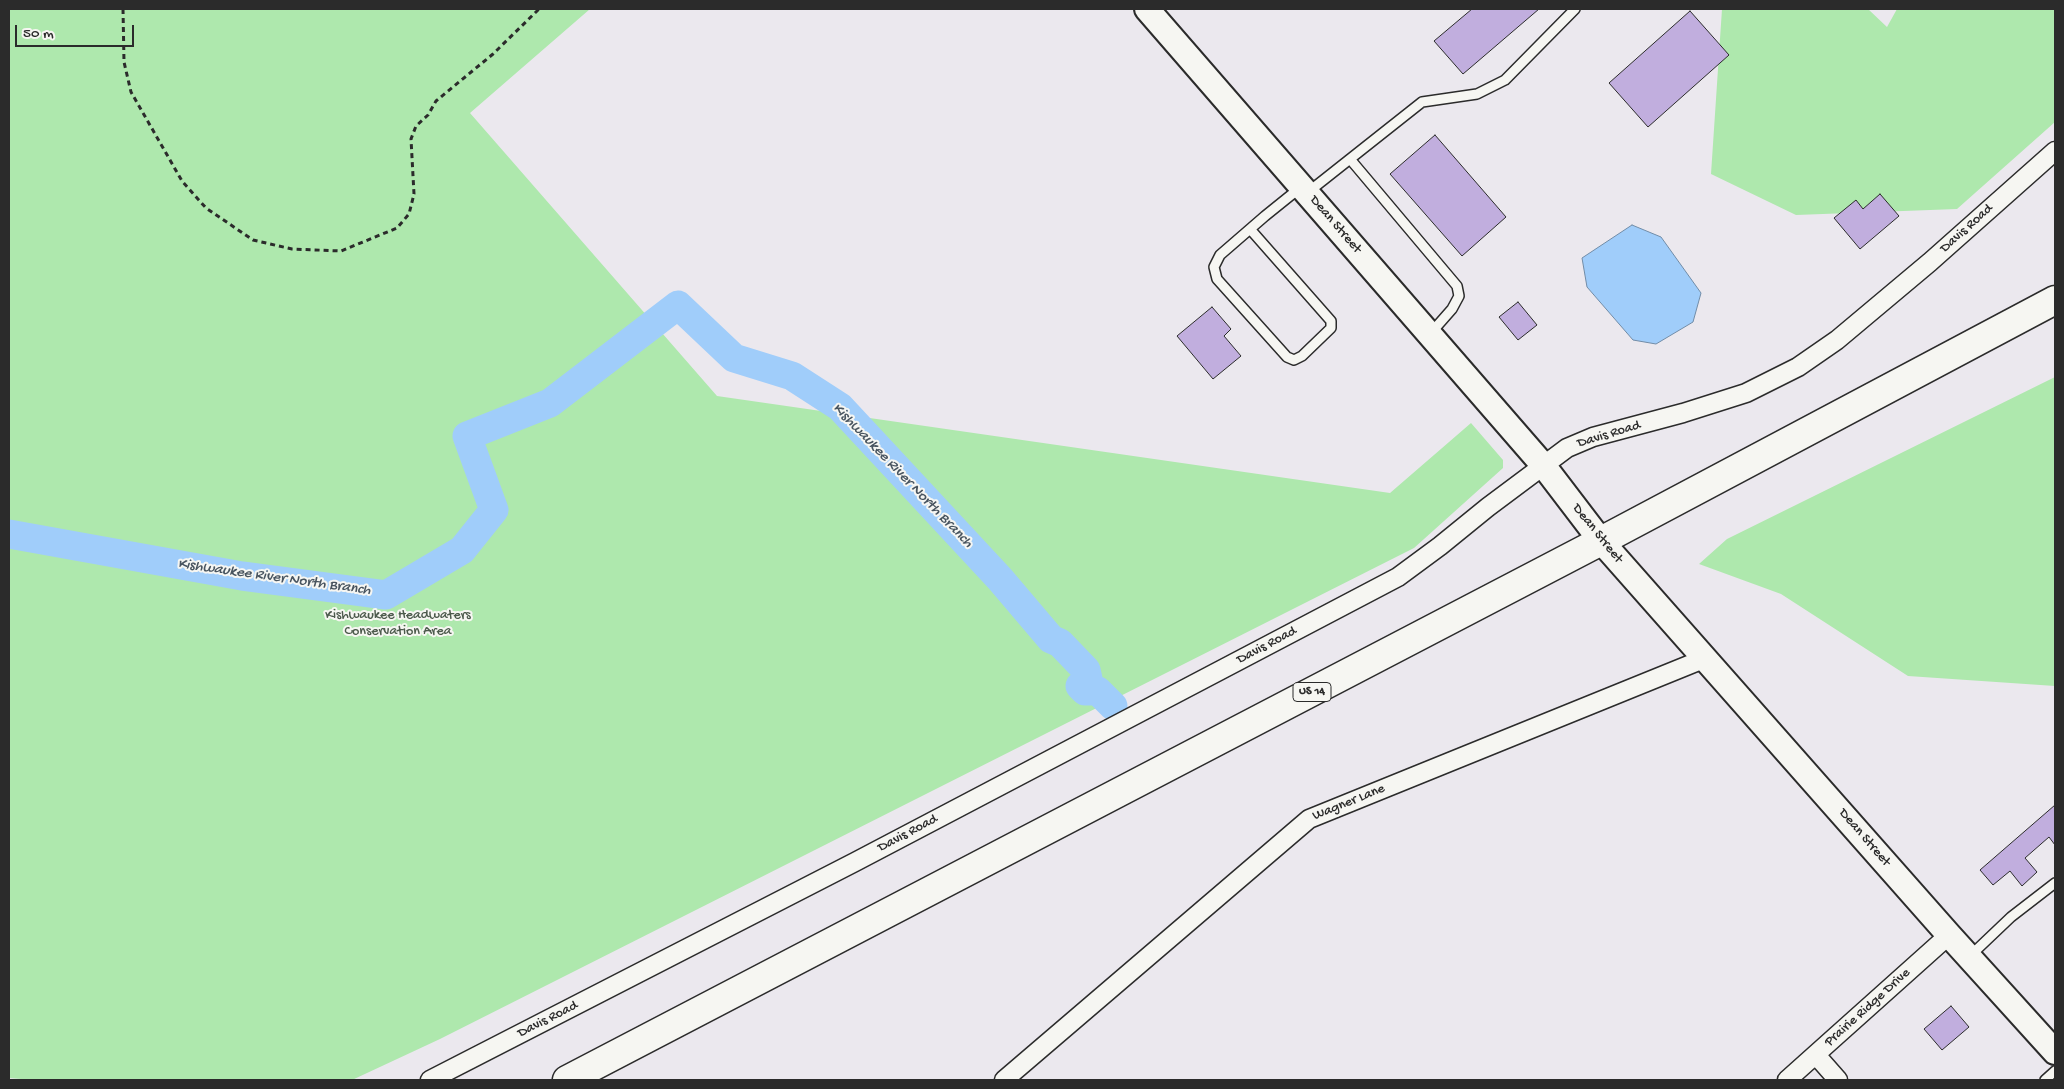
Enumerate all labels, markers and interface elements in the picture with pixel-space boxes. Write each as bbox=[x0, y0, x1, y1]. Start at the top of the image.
scale bar bbox=[18, 15, 136, 47]
text: 50 m bbox=[23, 25, 54, 43]
street label: Dean Street bbox=[1305, 193, 1365, 257]
street label: Davis Road bbox=[1937, 201, 1997, 257]
water label: Kishwaukee River North Branch bbox=[828, 400, 976, 552]
street label: Davis Road bbox=[1575, 417, 1643, 453]
street label: Dean Street bbox=[1568, 501, 1626, 567]
water label: Kishwaukee River North Branch bbox=[177, 556, 371, 600]
park label: Kishwaukee Headwaters Conservation Area bbox=[325, 608, 471, 640]
street label: Davis Road bbox=[1234, 623, 1300, 669]
road number: US 14 bbox=[1293, 682, 1331, 702]
street label: Wagner Lane bbox=[1310, 781, 1388, 825]
street label: Dean Street bbox=[1834, 806, 1894, 870]
street label: Davis Road bbox=[875, 811, 941, 857]
street label: Prairie Ridge Drive bbox=[1822, 965, 1914, 1051]
street label: Davis Road bbox=[515, 998, 581, 1042]

